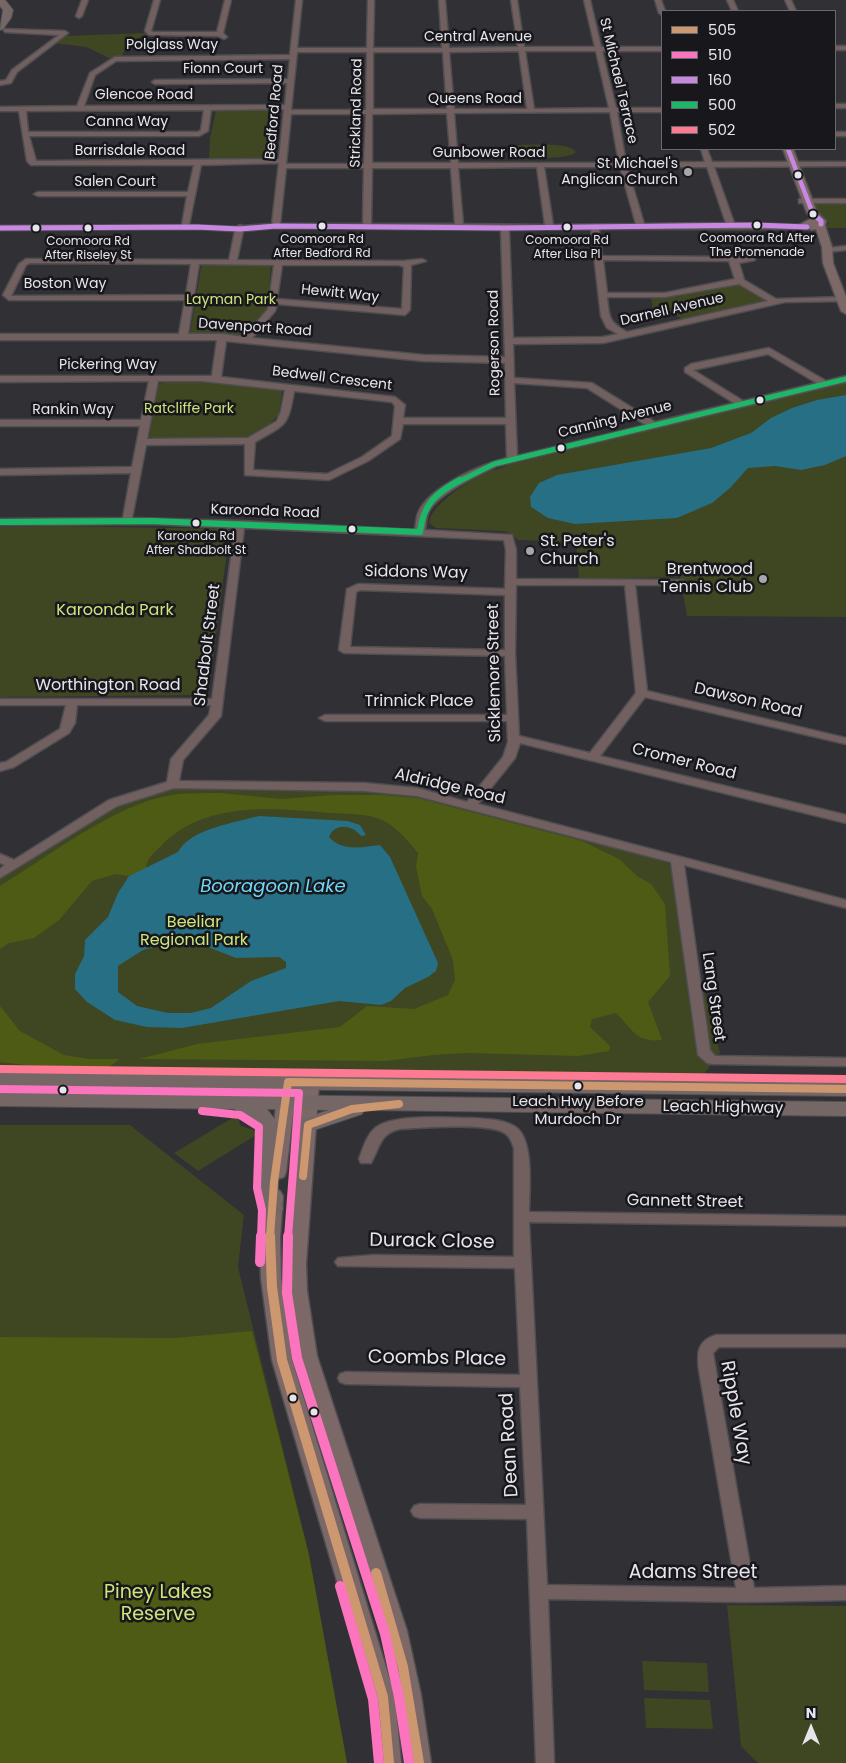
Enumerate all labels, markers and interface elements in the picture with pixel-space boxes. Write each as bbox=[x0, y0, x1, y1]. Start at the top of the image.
legend bbox=[661, 10, 836, 150]
street label: St Michael Terrace bbox=[595, 16, 641, 146]
text: 505 bbox=[708, 19, 736, 40]
street label: Central Avenue bbox=[424, 29, 532, 45]
street label: Polglass Way bbox=[126, 37, 218, 53]
text: 510 bbox=[708, 44, 732, 65]
street label: Strickland Road bbox=[348, 58, 366, 168]
street label: Fionn Court bbox=[183, 61, 263, 77]
street label: Bedford Road bbox=[262, 64, 288, 160]
text: 160 bbox=[708, 69, 732, 90]
street label: Glencoe Road bbox=[95, 87, 193, 103]
street label: Queens Road bbox=[428, 91, 522, 107]
text: 500 bbox=[708, 94, 736, 115]
street label: Canna Way bbox=[86, 114, 168, 130]
text: 502 bbox=[708, 119, 735, 140]
street label: Barrisdale Road bbox=[75, 143, 185, 159]
street label: Gunbower Road bbox=[433, 145, 545, 161]
place label: St Michael's Anglican Church bbox=[561, 156, 678, 188]
marker: St Michael's Anglican Church bbox=[682, 166, 694, 178]
unlabelled marker bbox=[793, 170, 803, 180]
street label: Salen Court bbox=[74, 174, 156, 190]
unlabelled marker bbox=[808, 209, 818, 219]
marker: Coomoora Rd After The Promenade bbox=[752, 220, 762, 230]
marker: Coomoora Rd After Bedford Rd bbox=[317, 221, 327, 231]
marker: Coomoora Rd After Lisa Pl bbox=[562, 222, 572, 232]
unlabelled marker bbox=[31, 223, 41, 233]
marker: Coomoora Rd After Riseley St bbox=[83, 223, 93, 233]
place label: Coomoora Rd After The Promenade bbox=[699, 232, 815, 260]
place label: Coomoora Rd After Bedford Rd bbox=[273, 233, 371, 261]
place label: Coomoora Rd After Lisa Pl bbox=[525, 234, 609, 262]
place label: Coomoora Rd After Riseley St bbox=[44, 235, 132, 263]
street label: Boston Way bbox=[24, 276, 106, 292]
street label: Hewitt Way bbox=[300, 282, 380, 306]
street label: Rogerson Road bbox=[486, 290, 504, 396]
street label: Darnell Avenue bbox=[619, 290, 725, 330]
park label: Layman Park bbox=[186, 292, 276, 308]
street label: Davenport Road bbox=[198, 316, 312, 340]
street label: Pickering Way bbox=[59, 357, 157, 373]
street label: Bedwell Crescent bbox=[271, 363, 393, 395]
unlabelled marker bbox=[755, 395, 765, 405]
street label: Canning Avenue bbox=[557, 398, 673, 442]
park label: Ratcliffe Park bbox=[144, 401, 234, 417]
street label: Rankin Way bbox=[32, 402, 114, 418]
unlabelled marker bbox=[556, 443, 566, 453]
street label: Karoonda Road bbox=[210, 502, 320, 522]
marker: Karoonda Rd After Shadbolt St bbox=[191, 518, 201, 528]
unlabelled marker bbox=[347, 524, 357, 534]
place label: Karoonda Rd After Shadbolt St bbox=[146, 530, 246, 558]
place label: St. Peter's Church bbox=[540, 532, 615, 570]
marker: St. Peter's Church bbox=[524, 545, 536, 557]
place label: Brentwood Tennis Club bbox=[660, 560, 753, 598]
street label: Siddons Way bbox=[364, 562, 468, 584]
marker: Brentwood Tennis Club bbox=[757, 573, 769, 585]
street label: Shadbolt Street bbox=[191, 583, 225, 707]
park label: Karoonda Park bbox=[56, 601, 174, 621]
street label: Sicklemore Street bbox=[484, 603, 506, 743]
street label: Worthington Road bbox=[35, 676, 181, 696]
street label: Dawson Road bbox=[692, 679, 804, 723]
street label: Trinnick Place bbox=[365, 692, 473, 712]
street label: Cromer Road bbox=[630, 740, 738, 784]
street label: Aldridge Road bbox=[393, 765, 507, 809]
water label: Booragoon Lake bbox=[200, 876, 346, 898]
park label: Beeliar Regional Park bbox=[140, 913, 248, 951]
street label: Lang Street bbox=[697, 951, 729, 1043]
marker: Leach Hwy Before Murdoch Dr bbox=[573, 1081, 583, 1091]
unlabelled marker bbox=[58, 1085, 68, 1095]
place label: Leach Hwy Before Murdoch Dr bbox=[512, 1093, 644, 1128]
street label: Leach Highway bbox=[662, 1097, 784, 1119]
street label: Gannett Street bbox=[627, 1191, 743, 1213]
street label: Durack Close bbox=[369, 1230, 495, 1254]
street label: Coombs Place bbox=[368, 1346, 506, 1372]
street label: Ripple Way bbox=[715, 1359, 755, 1467]
street label: Dean Road bbox=[496, 1392, 524, 1498]
unlabelled marker bbox=[288, 1393, 298, 1403]
unlabelled marker bbox=[309, 1407, 319, 1417]
street label: Adams Street bbox=[629, 1562, 757, 1584]
park label: Piney Lakes Reserve bbox=[104, 1582, 212, 1626]
north arrow bbox=[786, 1703, 836, 1753]
text: N bbox=[806, 1703, 816, 1723]

